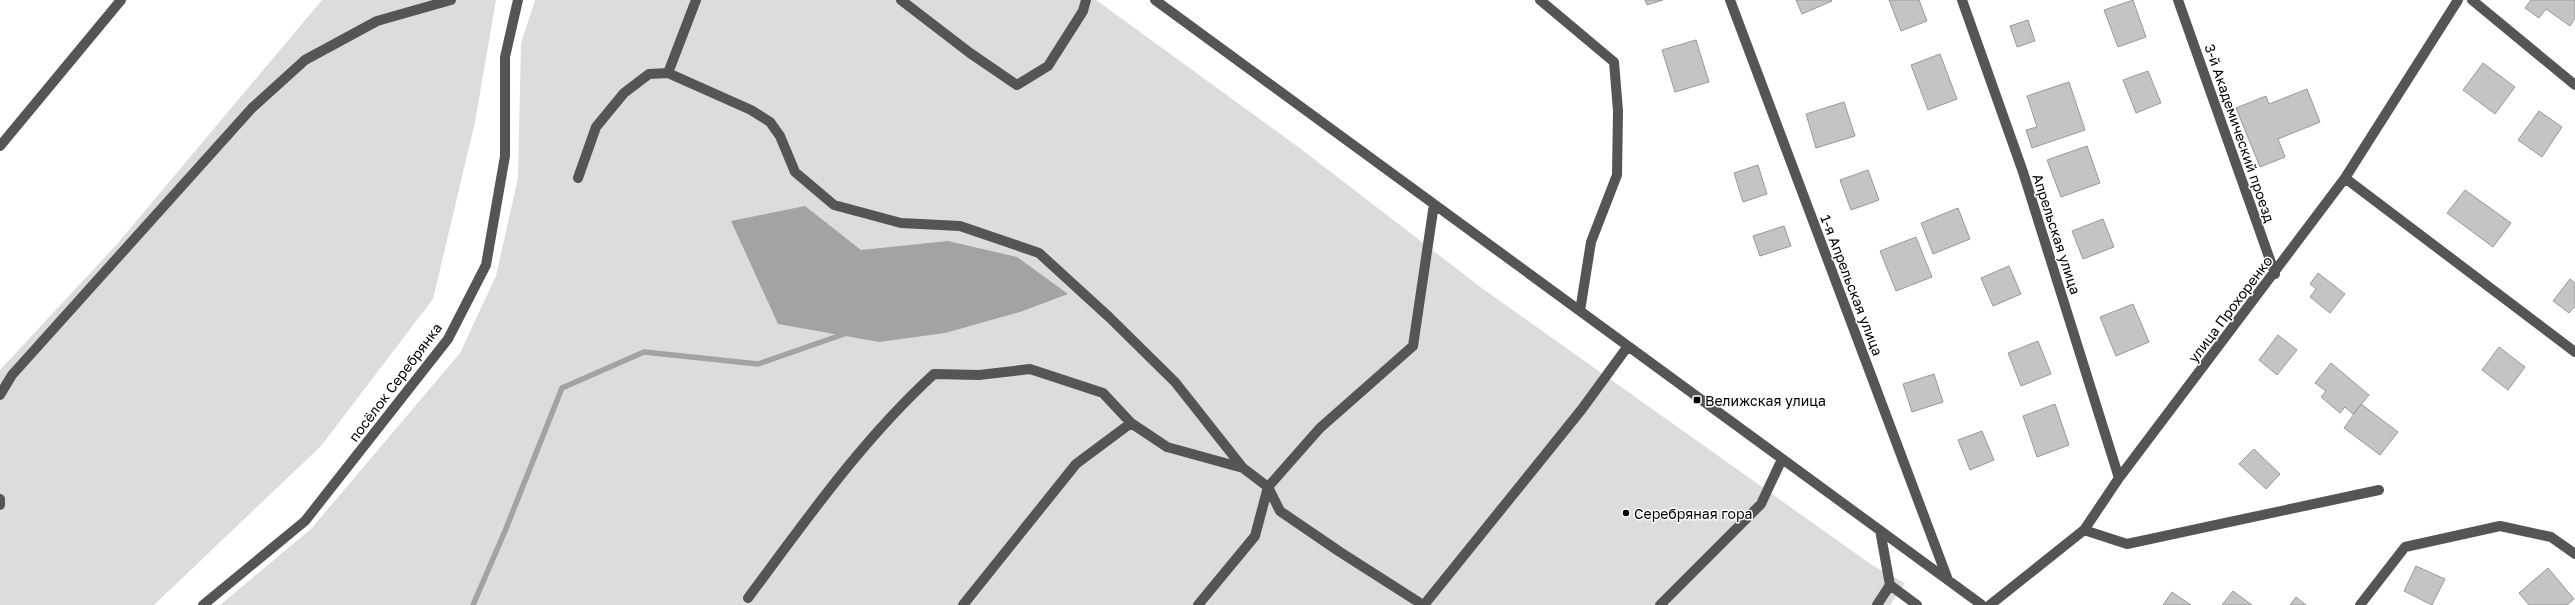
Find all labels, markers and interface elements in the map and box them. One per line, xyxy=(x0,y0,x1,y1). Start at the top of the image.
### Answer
street label: 3-й Академический проезд xyxy=(2201,42,2279,225)
street label: Апрельская улица xyxy=(2029,171,2085,297)
street label: 1-я Апрельская улица xyxy=(1817,212,1887,358)
street label: улица Прохоренко xyxy=(2184,252,2276,366)
street label: посёлок Серебрянка xyxy=(345,319,445,445)
place label: Велижская улица xyxy=(1705,392,1826,409)
marker: Велижская улица xyxy=(1692,395,1702,405)
place label: Серебряная гора xyxy=(1634,505,1752,522)
marker: Серебряная гора xyxy=(1621,508,1631,518)

